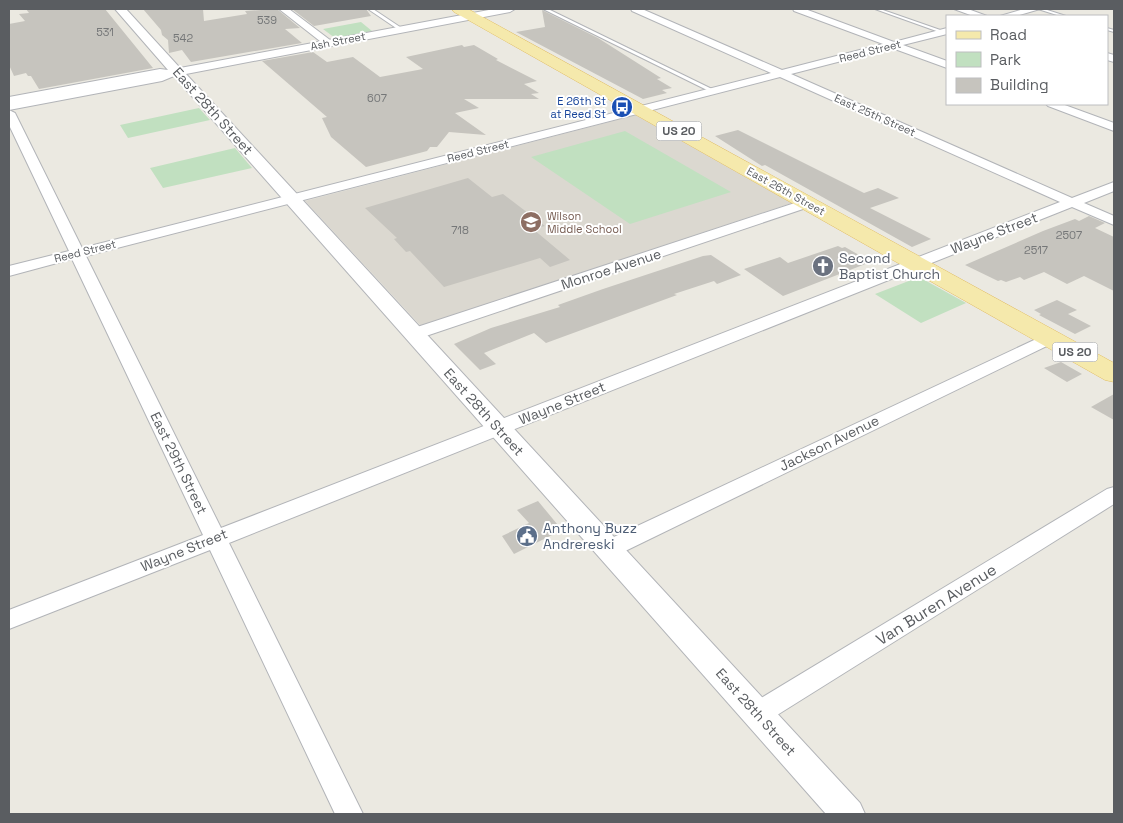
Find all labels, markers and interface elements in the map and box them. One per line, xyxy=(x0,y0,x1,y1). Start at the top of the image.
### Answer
house number: 539 xyxy=(257,13,277,27)
legend xyxy=(946,15,1108,105)
house number: 531 xyxy=(96,25,114,39)
text: Road xyxy=(990,25,1027,44)
street label: Ash Street xyxy=(309,29,367,53)
house number: 542 xyxy=(173,31,193,45)
street label: Reed Street xyxy=(837,37,903,65)
text: Park xyxy=(990,50,1021,69)
street label: East 28th Street xyxy=(169,63,257,159)
text: Building xyxy=(990,75,1049,94)
house number: 607 xyxy=(367,91,387,105)
street label: East 25th Street xyxy=(832,91,918,139)
place label: E 26th St at Reed St xyxy=(550,94,606,121)
bus stop icon: E 26th St at Reed St xyxy=(610,95,634,119)
road number: US 20 xyxy=(656,122,702,140)
street label: Reed Street xyxy=(445,137,511,165)
street label: East 26th Street xyxy=(744,164,828,218)
street label: Wayne Street xyxy=(948,208,1040,258)
place label: Wilson Middle School xyxy=(547,209,622,236)
school or university icon: Wilson Middle School xyxy=(519,210,543,234)
house number: 718 xyxy=(451,223,469,237)
house number: 2507 xyxy=(1056,228,1082,242)
street label: Reed Street xyxy=(52,237,118,265)
house number: 2517 xyxy=(1024,243,1048,257)
street label: Monroe Avenue xyxy=(559,244,663,294)
place label: Second Baptist Church xyxy=(839,249,940,283)
church icon: Second Baptist Church xyxy=(811,254,835,278)
road number: US 20 xyxy=(1052,342,1098,362)
street label: East 28th Street xyxy=(440,364,528,460)
street label: Wayne Street xyxy=(516,377,608,429)
street label: East 29th Street xyxy=(146,409,212,517)
street label: Jackson Avenue xyxy=(776,411,882,475)
place label: Anthony Buzz Andrereski xyxy=(543,519,637,553)
street label: Wayne Street xyxy=(138,524,230,576)
public building icon: Anthony Buzz Andrereski xyxy=(515,524,539,548)
street label: Van Buren Avenue xyxy=(872,559,1000,650)
street label: East 28th Street xyxy=(712,664,800,760)

